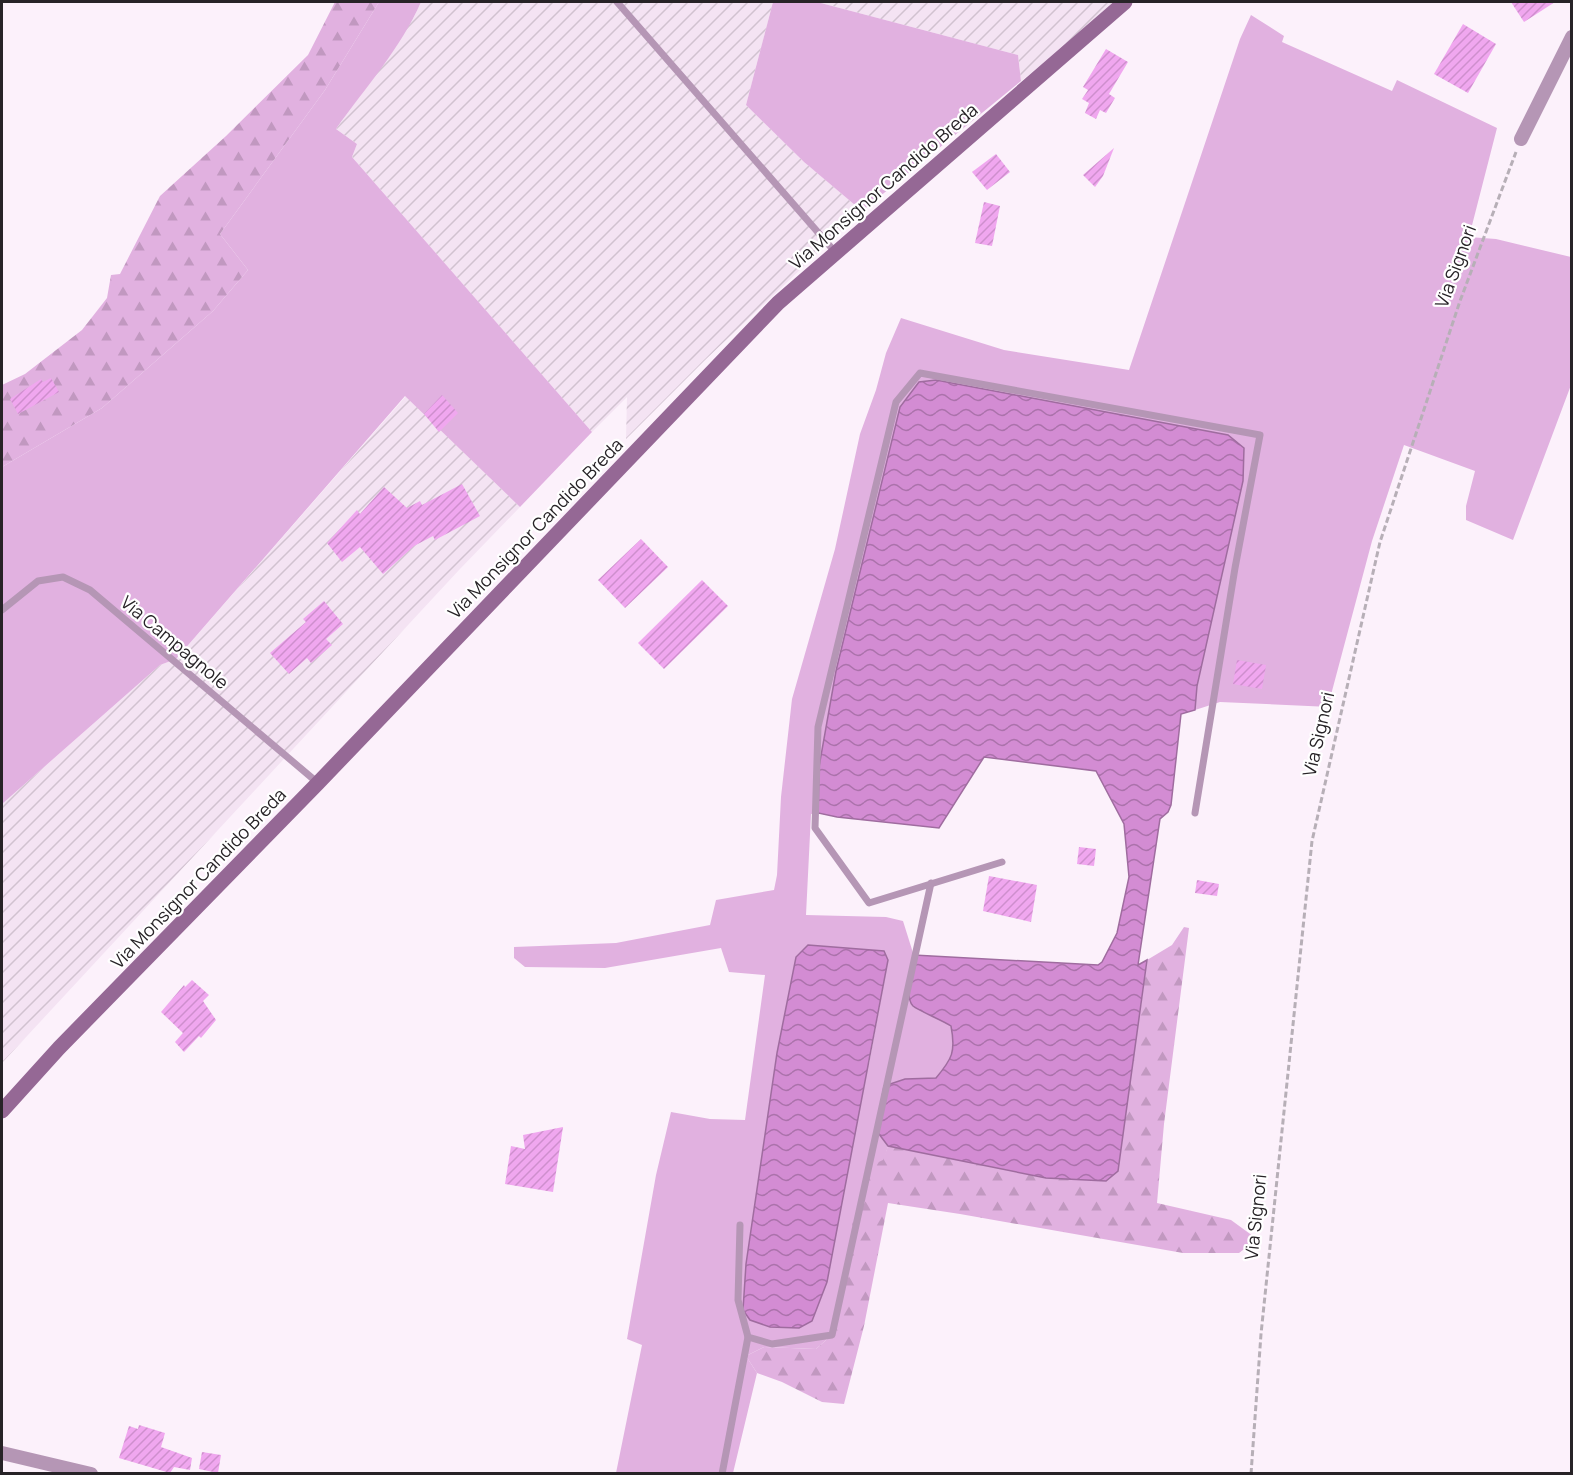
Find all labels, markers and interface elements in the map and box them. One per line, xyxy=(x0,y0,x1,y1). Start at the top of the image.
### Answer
street label: Via Monsignor Candido Breda xyxy=(784,97,982,275)
street label: Via Signori xyxy=(1429,221,1481,311)
street label: Via Monsignor Candido Breda xyxy=(442,433,628,623)
street label: Via Campagnole xyxy=(116,590,234,694)
street label: Via Signori xyxy=(1297,689,1339,779)
street label: Via Monsignor Candido Breda xyxy=(105,783,291,973)
street label: Via Signori xyxy=(1239,1173,1271,1261)

